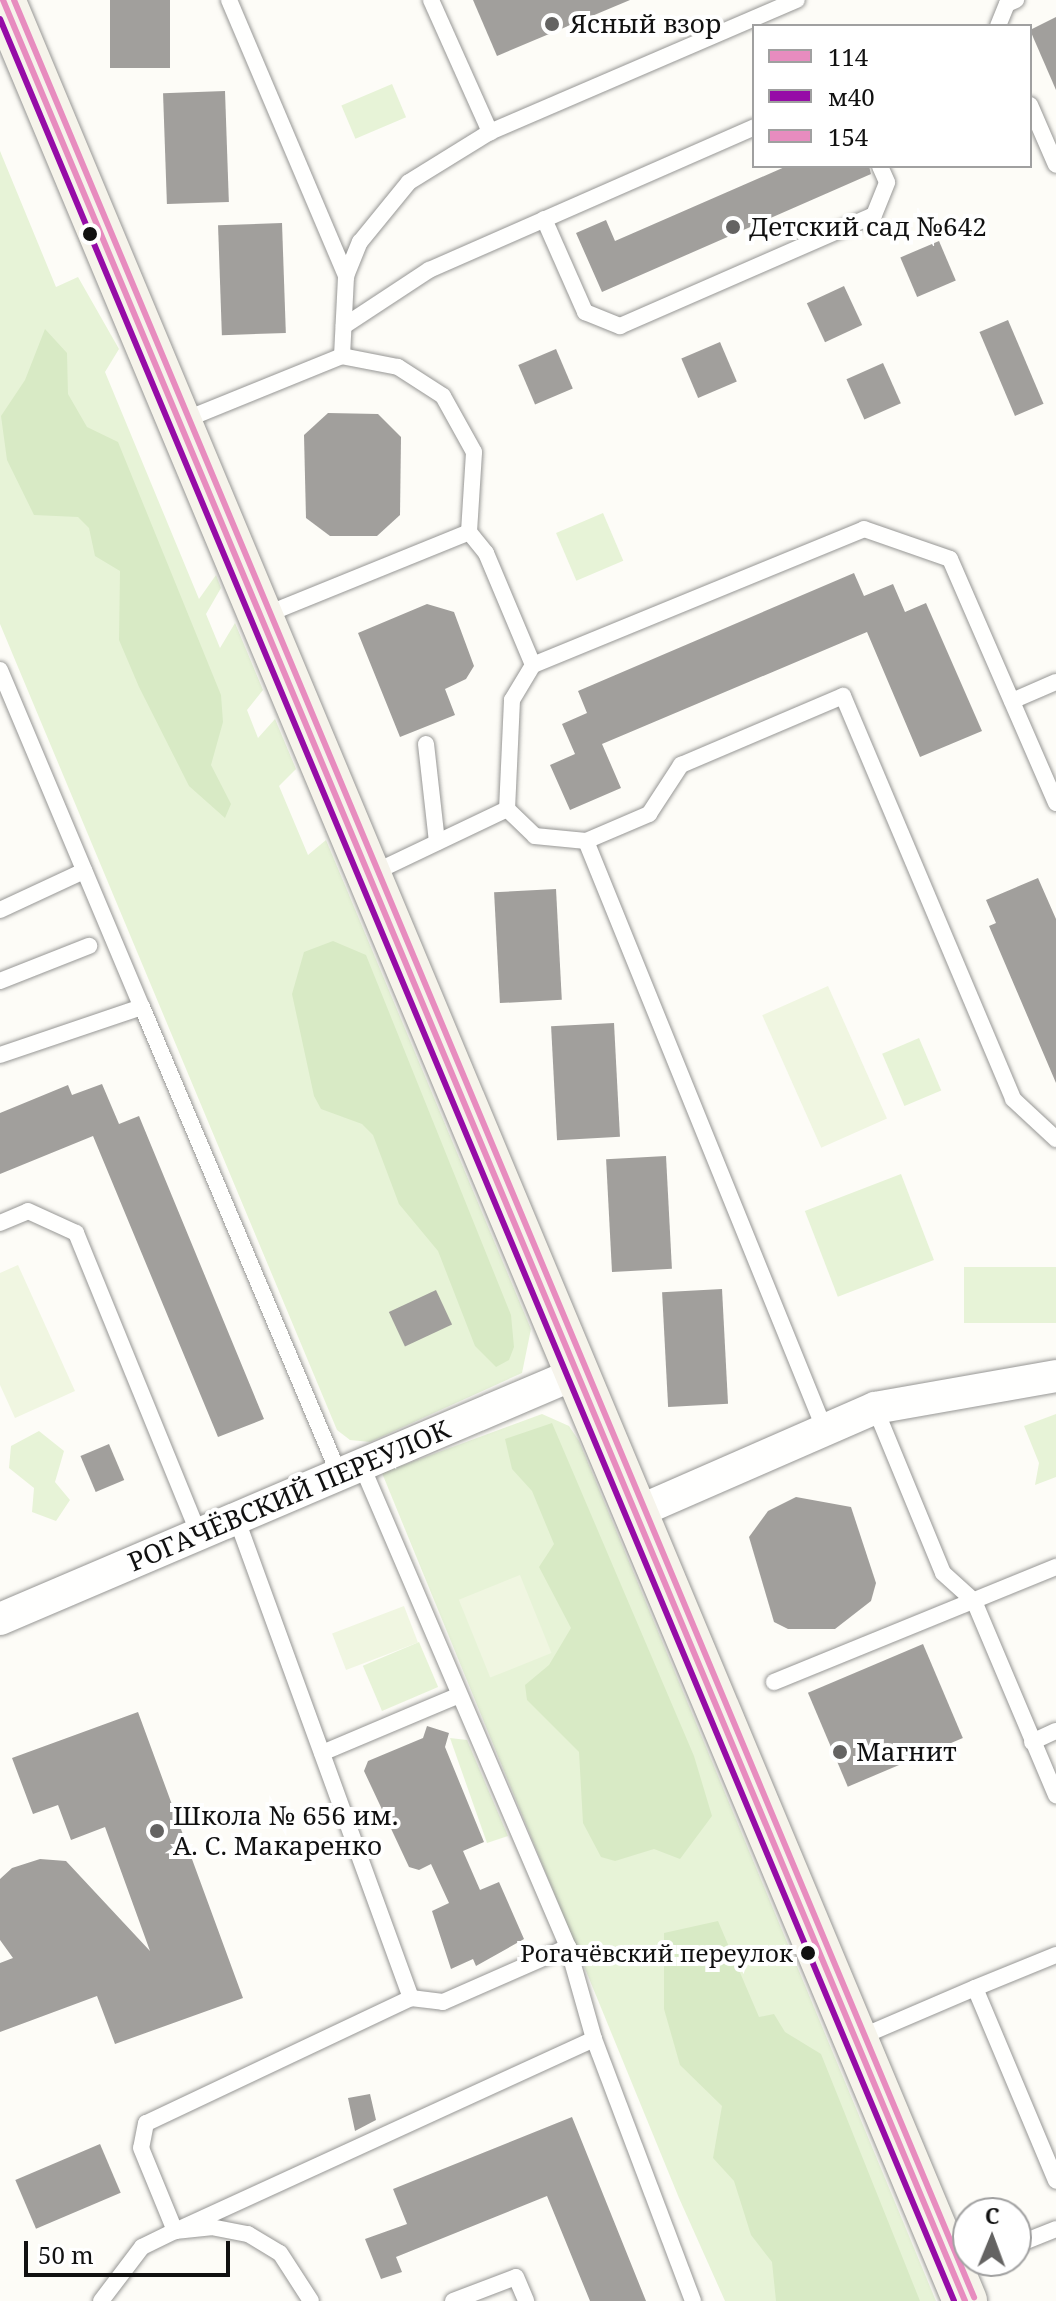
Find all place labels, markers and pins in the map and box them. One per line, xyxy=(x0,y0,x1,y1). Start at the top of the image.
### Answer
place label: Ясный взор xyxy=(570,8,721,40)
marker: Ясный взор xyxy=(541,13,563,35)
place label: Детский сад №642 xyxy=(749,211,987,243)
marker: Детский сад №642 xyxy=(724,218,742,236)
unlabelled marker xyxy=(82,226,98,242)
place label: Магнит xyxy=(856,1736,957,1768)
marker: Магнит xyxy=(831,1743,849,1761)
place label: Школа № 656 им. А. С. Макаренко xyxy=(173,1800,398,1862)
marker: Школа № 656 им. А. С. Макаренко xyxy=(148,1822,166,1840)
place label: Рогачёвский переулок xyxy=(520,1939,793,1967)
marker: Рогачёвский переулок xyxy=(800,1945,816,1961)

